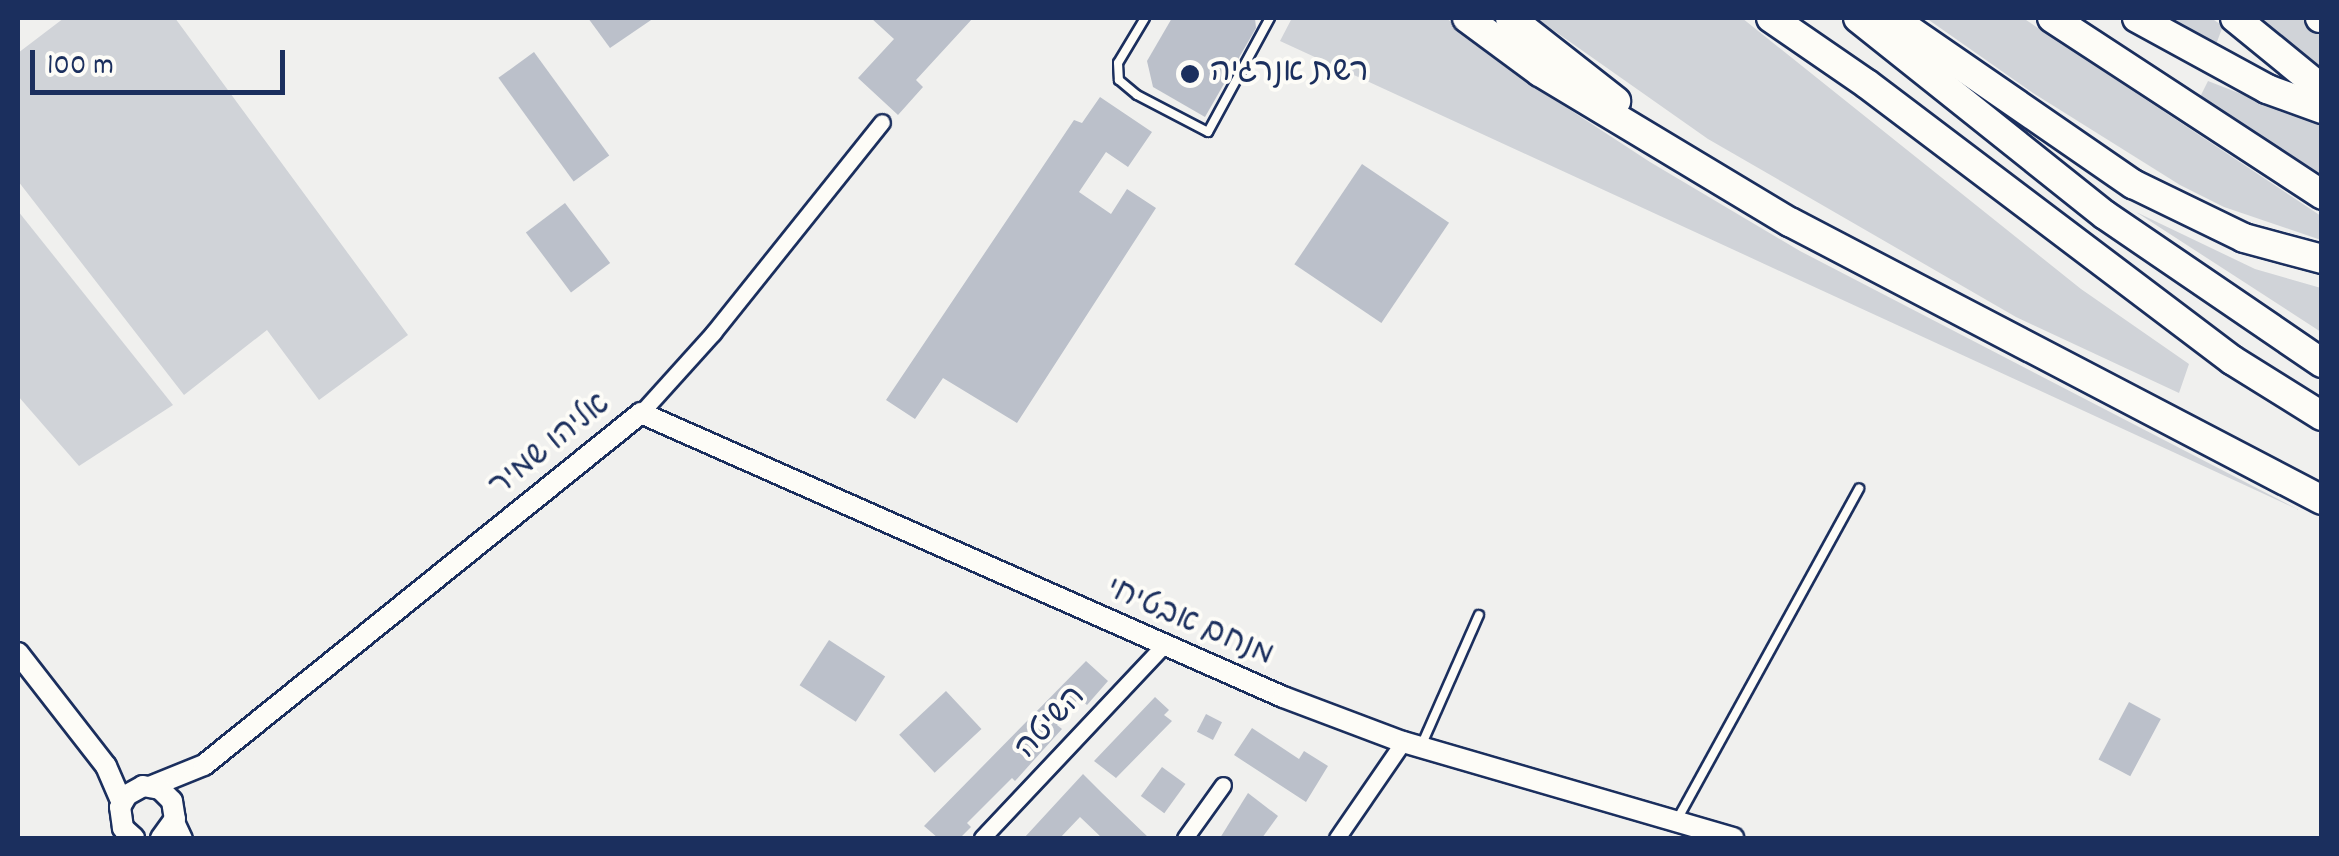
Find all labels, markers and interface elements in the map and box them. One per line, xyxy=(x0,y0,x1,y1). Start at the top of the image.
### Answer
scale bar xyxy=(35,30,290,92)
text: 100 m xyxy=(47,46,114,89)
place label: רשת אנרגיה xyxy=(1210,55,1369,93)
marker: רשת אנרגיה xyxy=(1179,63,1201,85)
street label: אליהו שמיר xyxy=(483,387,619,507)
street label: מנחם אבטיחי xyxy=(1100,572,1278,676)
street label: השיטה xyxy=(1009,679,1095,769)

